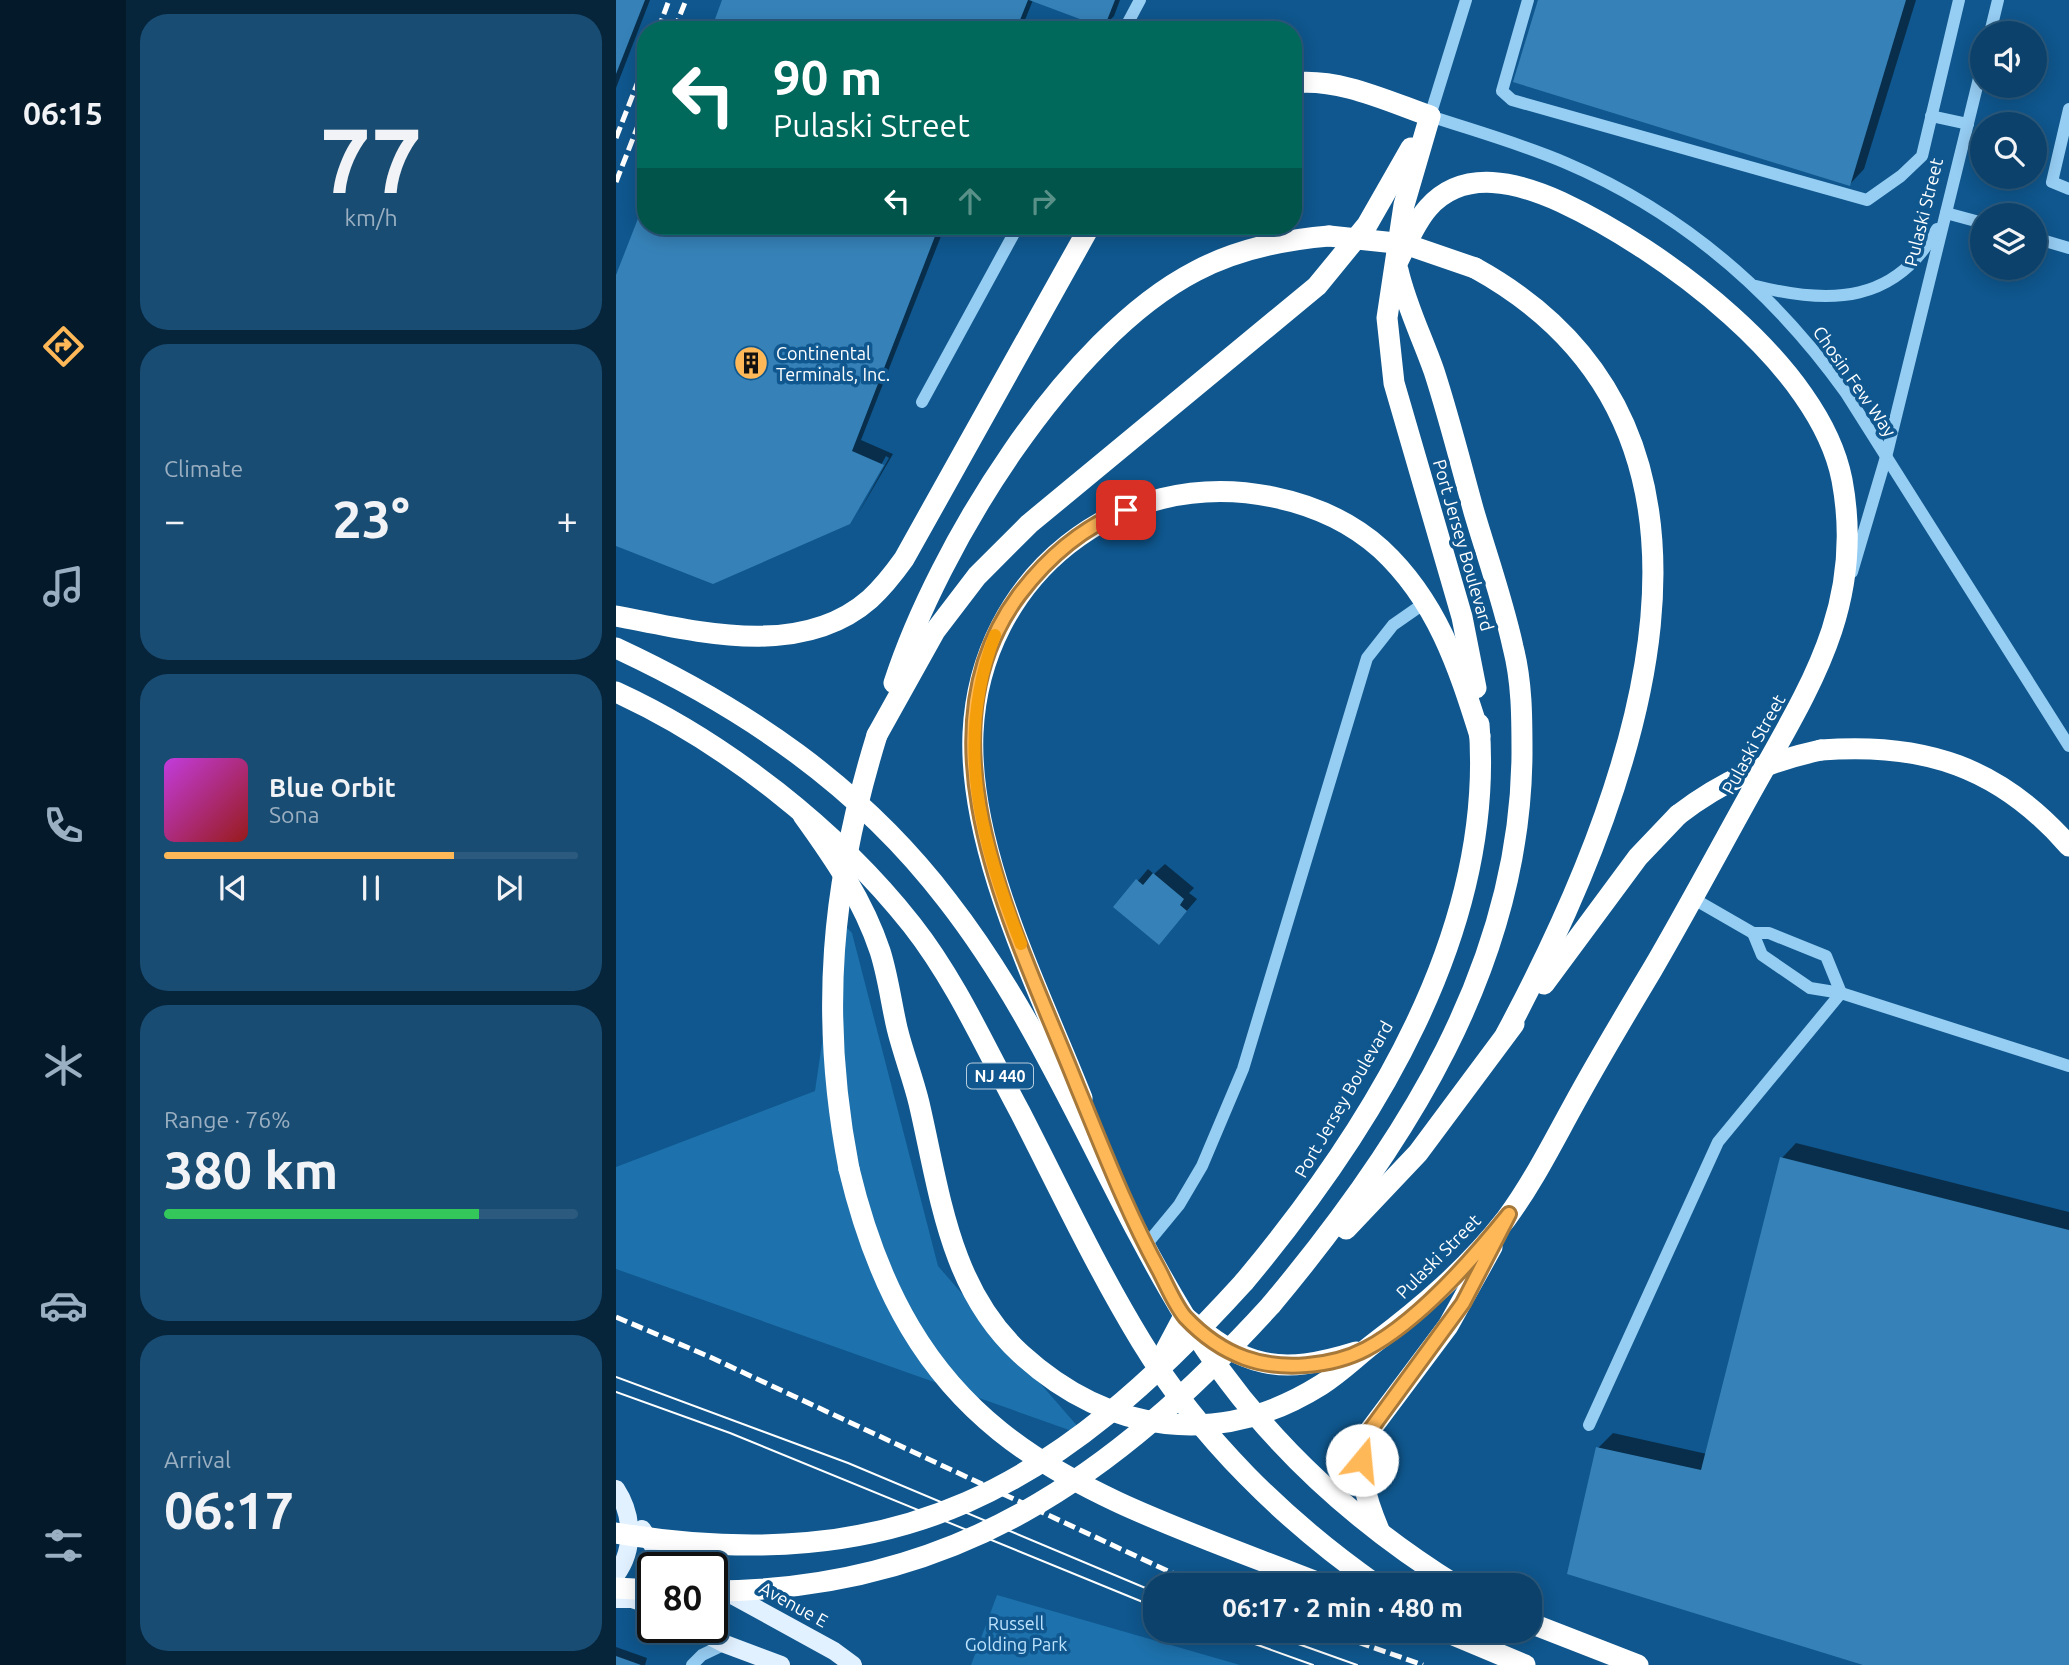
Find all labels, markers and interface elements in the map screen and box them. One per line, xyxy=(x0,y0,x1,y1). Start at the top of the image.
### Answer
map controls xyxy=(1970,21,2047,280)
button: sound xyxy=(1970,21,2047,98)
icon: left xyxy=(658,49,749,140)
text: 90 m xyxy=(773,49,882,104)
text: 06:15 xyxy=(23,95,103,131)
text: Pulaski Street xyxy=(773,107,970,143)
text: 77 xyxy=(320,108,422,210)
button: search xyxy=(1970,112,2047,189)
street label: Pulaski Street xyxy=(1900,156,1946,268)
icon: left xyxy=(878,182,916,220)
icon: ahead xyxy=(951,182,989,220)
icon: right xyxy=(1024,182,1062,220)
button: layers xyxy=(1970,203,2047,280)
text: km/h xyxy=(344,205,398,230)
icon: directions xyxy=(39,322,88,371)
street label: Chosin Few Way xyxy=(1809,322,1901,440)
place label: Continental Terminals, Inc. xyxy=(776,343,890,384)
building icon: Continental Terminals, Inc. xyxy=(732,344,770,382)
text: Climate xyxy=(164,456,243,481)
street label: Port Jersey Boulevard xyxy=(1430,457,1498,633)
pin xyxy=(1096,480,1156,540)
text: 23° xyxy=(332,490,410,548)
icon: arrive xyxy=(1107,491,1145,529)
text: − xyxy=(164,499,185,541)
text: + xyxy=(557,499,578,541)
icon: music xyxy=(39,562,88,611)
street label: Pulaski Street xyxy=(1717,691,1789,797)
text: Blue Orbit xyxy=(269,773,396,802)
icon: phone xyxy=(39,801,88,850)
text: Sona xyxy=(269,802,319,827)
icon: previous xyxy=(214,869,252,907)
icon: pause xyxy=(352,869,390,907)
icon: next xyxy=(490,869,528,907)
street label: Port Jersey Boulevard xyxy=(1290,1017,1396,1181)
icon: climate xyxy=(39,1041,88,1090)
road number: NJ 440 xyxy=(967,1064,1033,1088)
text: Range · 76% xyxy=(164,1107,291,1132)
text: 380 km xyxy=(164,1141,338,1199)
street label: Pulaski Street xyxy=(1392,1210,1484,1302)
icon: car xyxy=(39,1281,88,1330)
position arrow xyxy=(1325,1423,1399,1497)
text: Arrival xyxy=(164,1447,231,1472)
text: 06:17 xyxy=(164,1481,294,1539)
icon: filters xyxy=(39,1521,88,1570)
speed limit sign: 80 xyxy=(637,1552,728,1643)
street label: Avenue E xyxy=(756,1577,832,1631)
text: 06:17 · 2 min · 480 m xyxy=(1222,1593,1463,1622)
park label: Russell Golding Park xyxy=(965,1613,1067,1654)

